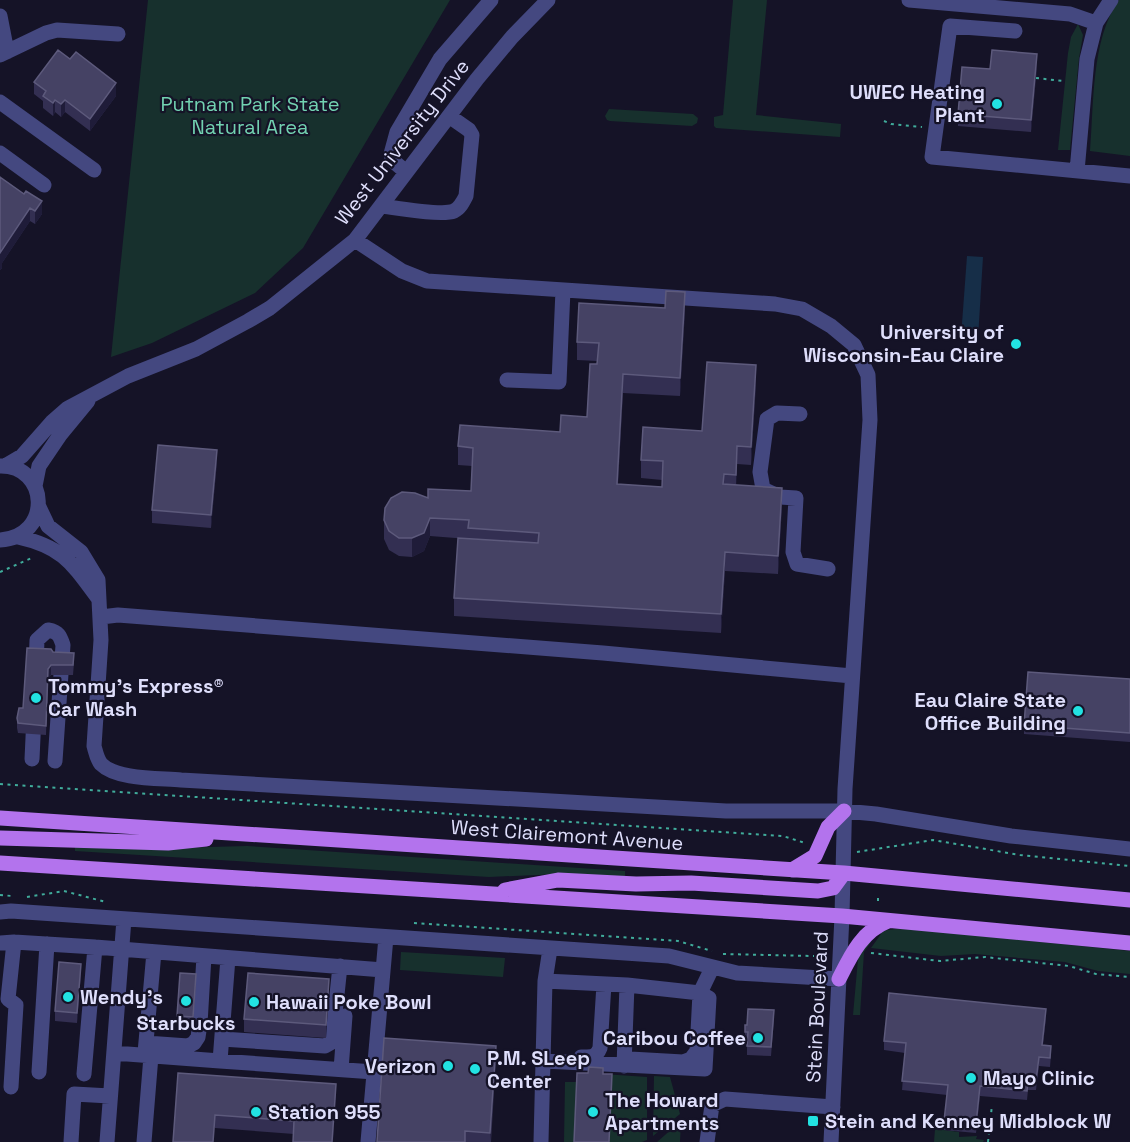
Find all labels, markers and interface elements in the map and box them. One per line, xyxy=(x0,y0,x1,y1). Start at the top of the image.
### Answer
street label: West University Drive xyxy=(329,54,475,230)
place label: UWEC Heating Plant xyxy=(850,79,985,128)
park label: Putnam Park State Natural Area xyxy=(160,91,340,140)
marker: UWEC Heating Plant xyxy=(990,97,1004,111)
place label: University of Wisconsin-Eau Claire xyxy=(803,319,1004,368)
marker: University of Wisconsin-Eau Claire xyxy=(1009,337,1023,351)
place label: Tommy's Express® Car Wash xyxy=(48,673,224,722)
place label: Eau Claire State Office Building xyxy=(915,687,1066,736)
marker: Tommy's Express® Car Wash xyxy=(29,691,43,705)
marker: Eau Claire State Office Building xyxy=(1071,704,1085,718)
street label: West Clairemont Avenue xyxy=(450,814,684,856)
street label: Stein Boulevard xyxy=(800,931,834,1083)
place label: Wendy's xyxy=(80,984,163,1010)
place label: Hawaii Poke Bowl xyxy=(266,989,431,1015)
marker: Wendy's xyxy=(61,990,75,1004)
marker: Starbucks xyxy=(179,994,193,1008)
marker: Hawaii Poke Bowl xyxy=(247,995,261,1009)
place label: Starbucks xyxy=(137,1010,236,1036)
place label: Caribou Coffee xyxy=(603,1025,746,1051)
marker: Caribou Coffee xyxy=(751,1031,765,1045)
place label: P.M. SLeep Center xyxy=(487,1045,590,1094)
place label: Verizon xyxy=(365,1053,436,1079)
marker: Verizon xyxy=(441,1059,455,1073)
marker: P.M. SLeep Center xyxy=(468,1062,482,1076)
place label: Mayo Clinic xyxy=(983,1065,1095,1091)
marker: Mayo Clinic xyxy=(964,1071,978,1085)
place label: The Howard Apartments xyxy=(605,1087,719,1136)
place label: Station 955 xyxy=(268,1099,381,1125)
marker: Station 955 xyxy=(249,1105,263,1119)
marker: The Howard Apartments xyxy=(586,1105,600,1119)
place label: Stein and Kenney Midblock W xyxy=(825,1108,1111,1134)
marker: Stein and Kenney Midblock W xyxy=(806,1114,820,1128)

